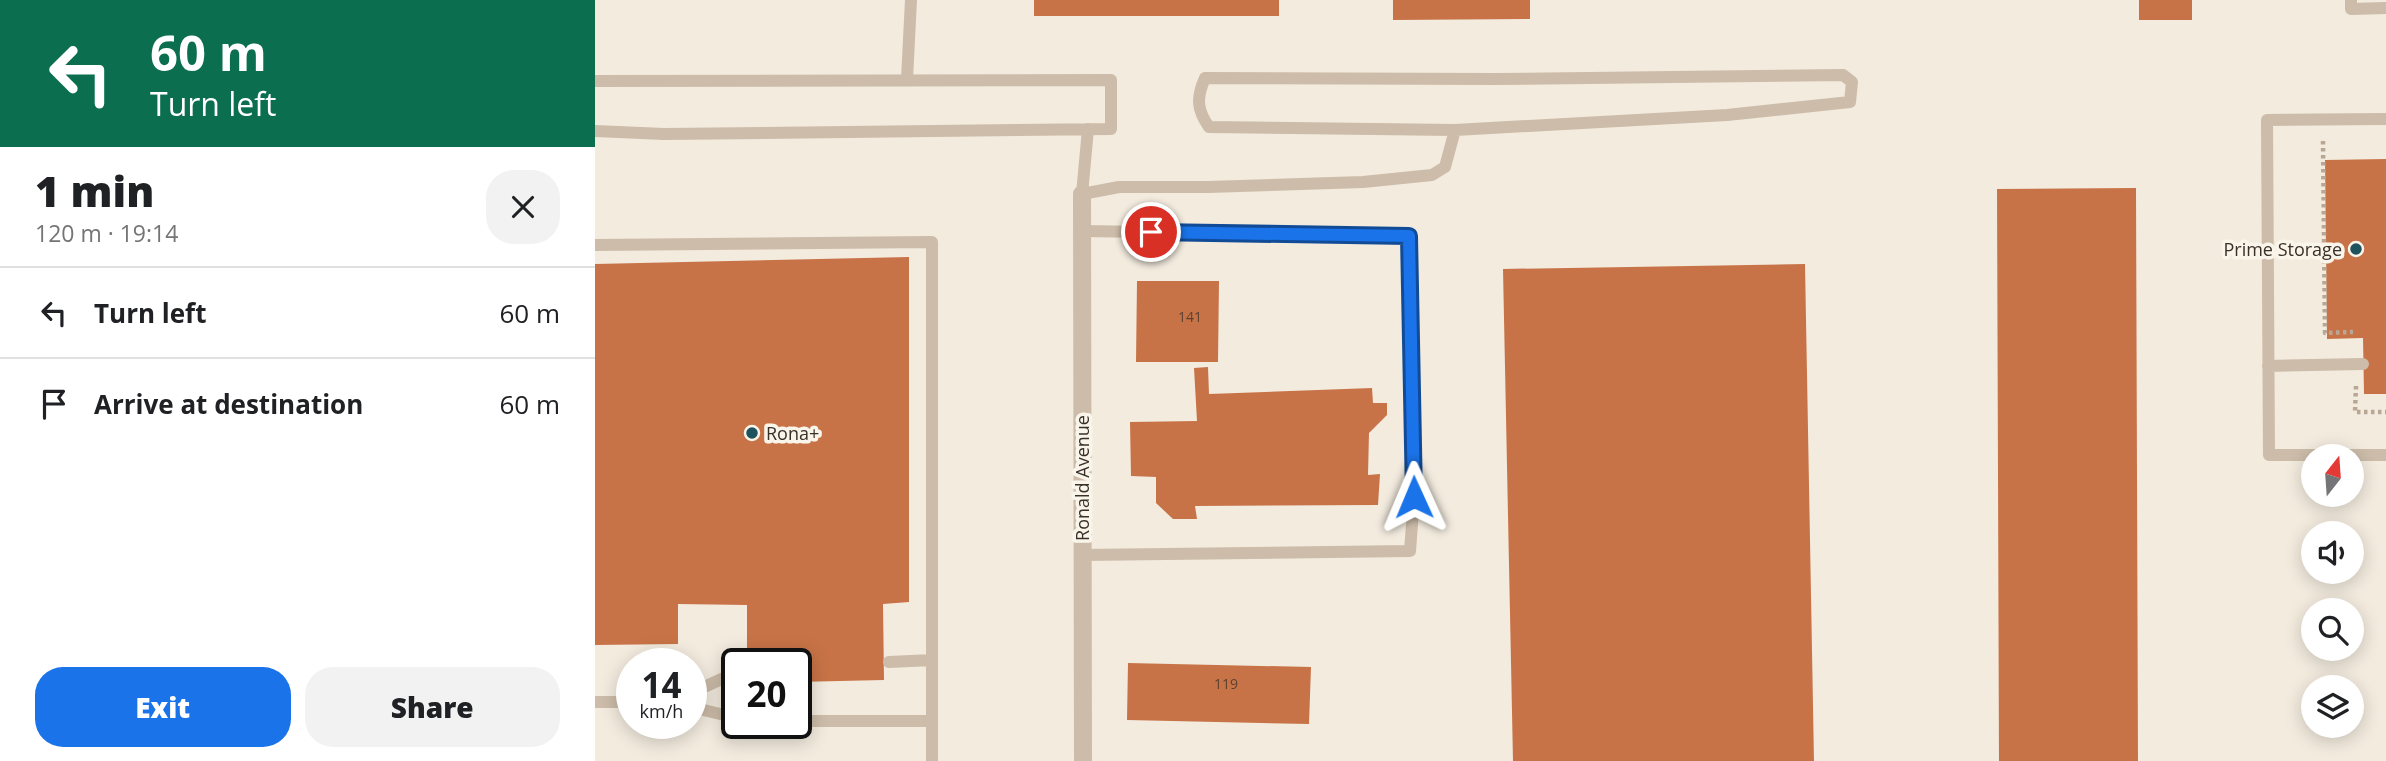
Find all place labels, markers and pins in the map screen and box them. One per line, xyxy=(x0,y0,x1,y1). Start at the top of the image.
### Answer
pin xyxy=(1121,202,1181,262)
place label: Prime Storage xyxy=(2223,237,2342,261)
marker: Prime Storage xyxy=(2348,241,2364,257)
place label: Rona+ xyxy=(766,421,819,445)
marker: Rona+ xyxy=(744,425,760,441)

